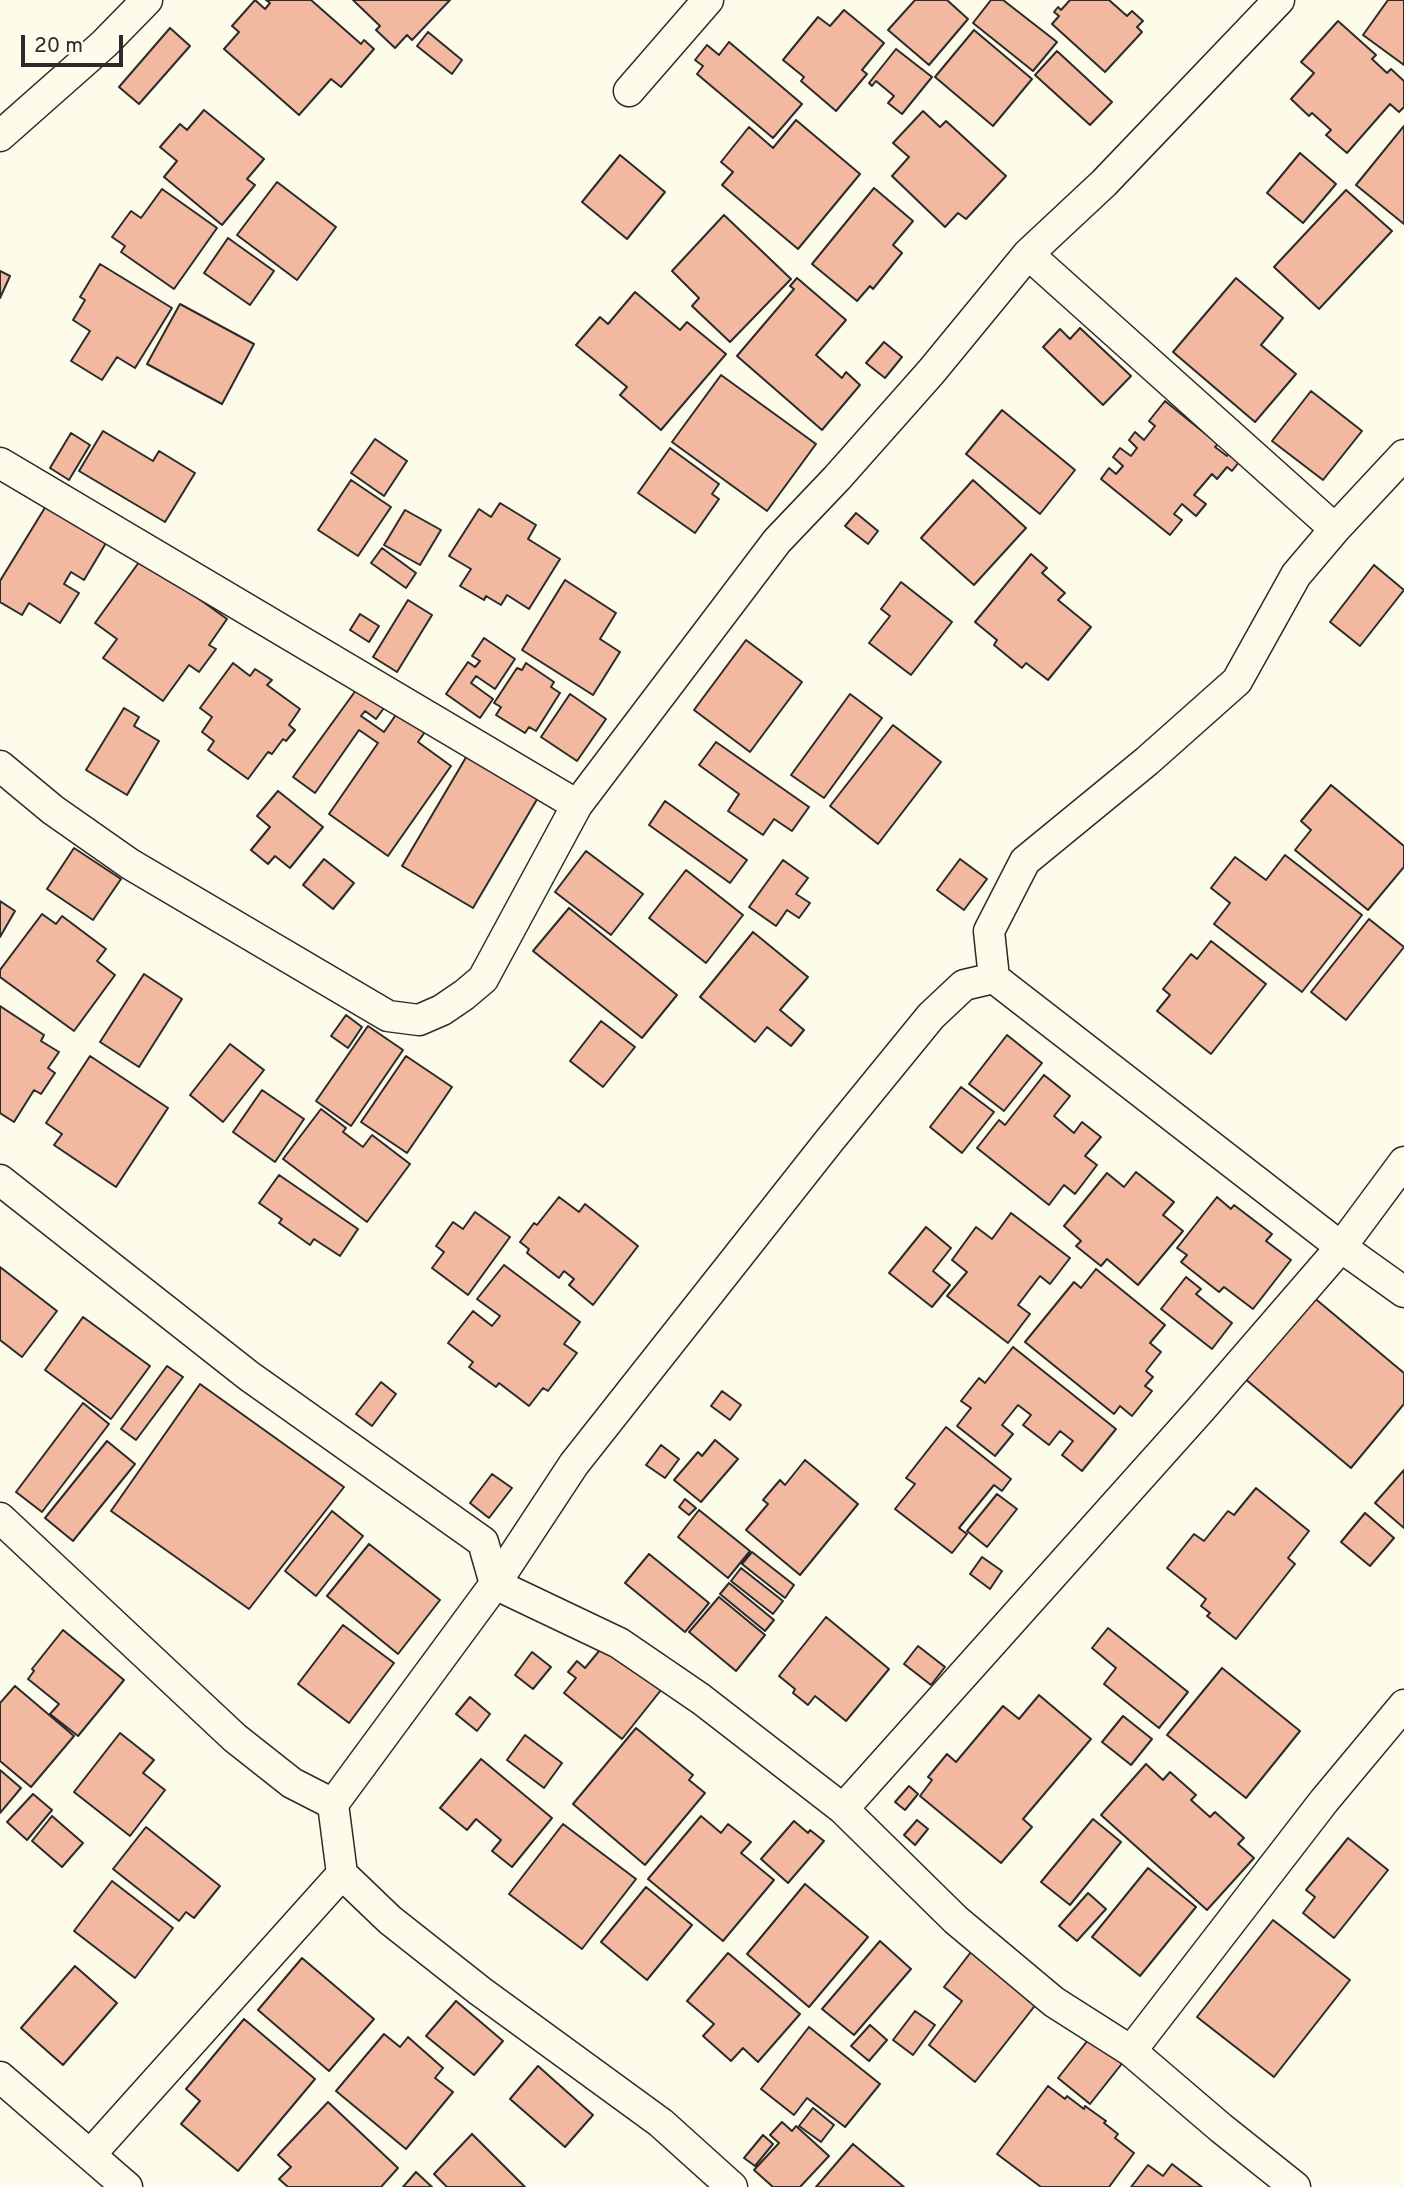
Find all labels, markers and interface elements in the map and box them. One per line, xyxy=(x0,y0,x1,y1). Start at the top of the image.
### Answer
scale bar xyxy=(24,21,126,65)
text: 20 m xyxy=(34,33,83,60)

